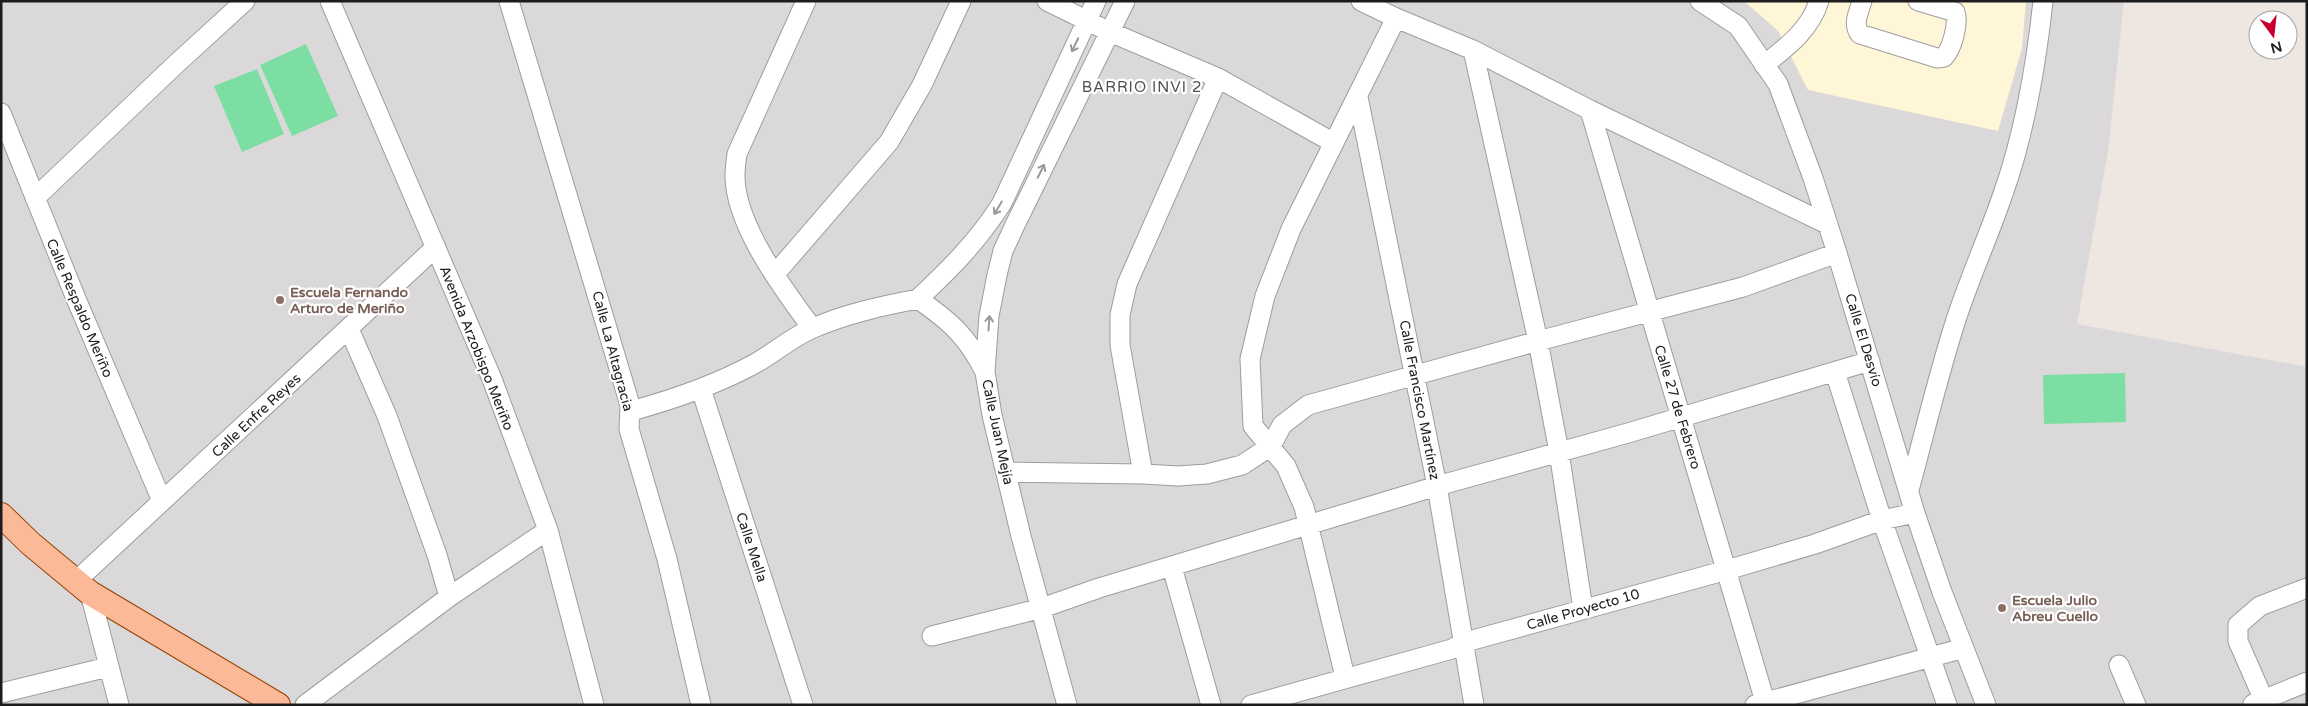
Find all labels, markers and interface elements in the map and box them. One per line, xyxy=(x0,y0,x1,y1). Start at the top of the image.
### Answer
north arrow xyxy=(2248,10,2298,60)
one-way arrow xyxy=(1069,37,1079,52)
text: N xyxy=(2269,37,2284,57)
district label: BARRIO INVI 2 xyxy=(1082,78,1202,96)
one-way arrow xyxy=(1037,164,1046,179)
one-way arrow xyxy=(993,201,1003,215)
street label: Calle Respaldo Meriño xyxy=(43,236,116,380)
street label: Avenida Arzobispo Meriño xyxy=(436,263,517,433)
place label: Escuela Fernando Arturo de Meriño xyxy=(290,284,408,317)
street label: Calle La Altagracia xyxy=(588,289,637,413)
street label: Calle El Desvío xyxy=(1841,292,1886,389)
marker: Escuela Fernando Arturo de Meriño xyxy=(274,294,286,306)
one-way arrow xyxy=(984,316,993,332)
street label: Calle Francisco Martínez xyxy=(1396,319,1443,481)
street label: Calle 27 de Febrero xyxy=(1651,343,1705,471)
street label: Calle Enfre Reyes xyxy=(208,370,304,461)
street label: Calle Juan Mejía xyxy=(978,378,1017,486)
street label: Calle Mella xyxy=(732,510,771,584)
street label: Calle Proyecto 10 xyxy=(1525,585,1642,634)
place label: Escuela Julio Abreu Cuello xyxy=(2012,592,2098,625)
marker: Escuela Julio Abreu Cuello xyxy=(1996,602,2008,614)

